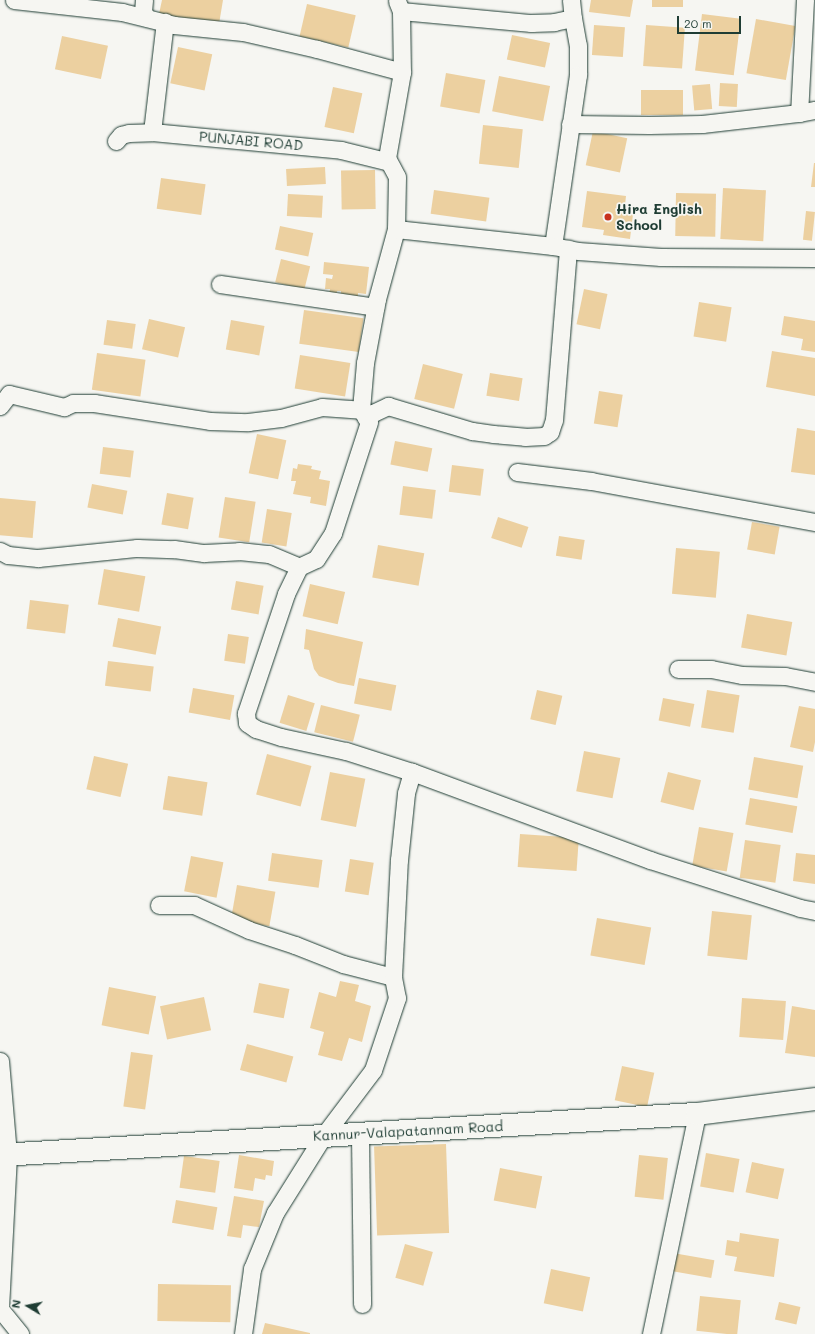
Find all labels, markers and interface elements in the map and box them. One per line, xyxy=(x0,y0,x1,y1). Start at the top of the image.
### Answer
scale bar xyxy=(679,8,743,34)
text: 20 m xyxy=(684,15,712,31)
street label: PUNJABI ROAD xyxy=(198,128,304,154)
place label: Hira English School xyxy=(616,201,702,234)
marker: Hira English School xyxy=(603,212,613,222)
street label: Kannur-Valapatannam Road xyxy=(313,1118,503,1144)
north arrow xyxy=(8,1286,48,1326)
text: N xyxy=(8,1298,24,1309)

